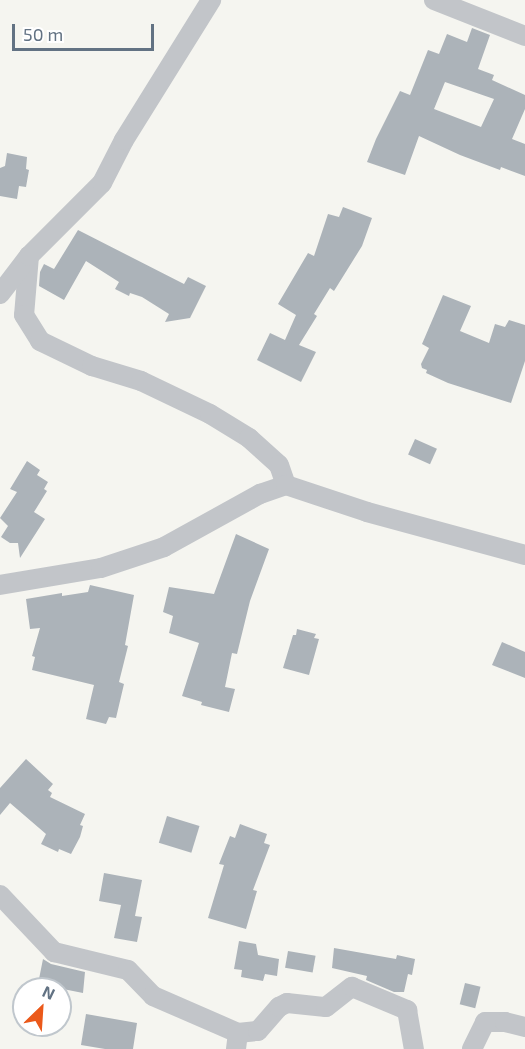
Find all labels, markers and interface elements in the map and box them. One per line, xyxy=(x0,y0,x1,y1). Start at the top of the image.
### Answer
scale bar xyxy=(15,12,158,50)
text: 50 m xyxy=(23,23,63,45)
north arrow xyxy=(12,977,72,1037)
text: N xyxy=(40,981,58,1003)

